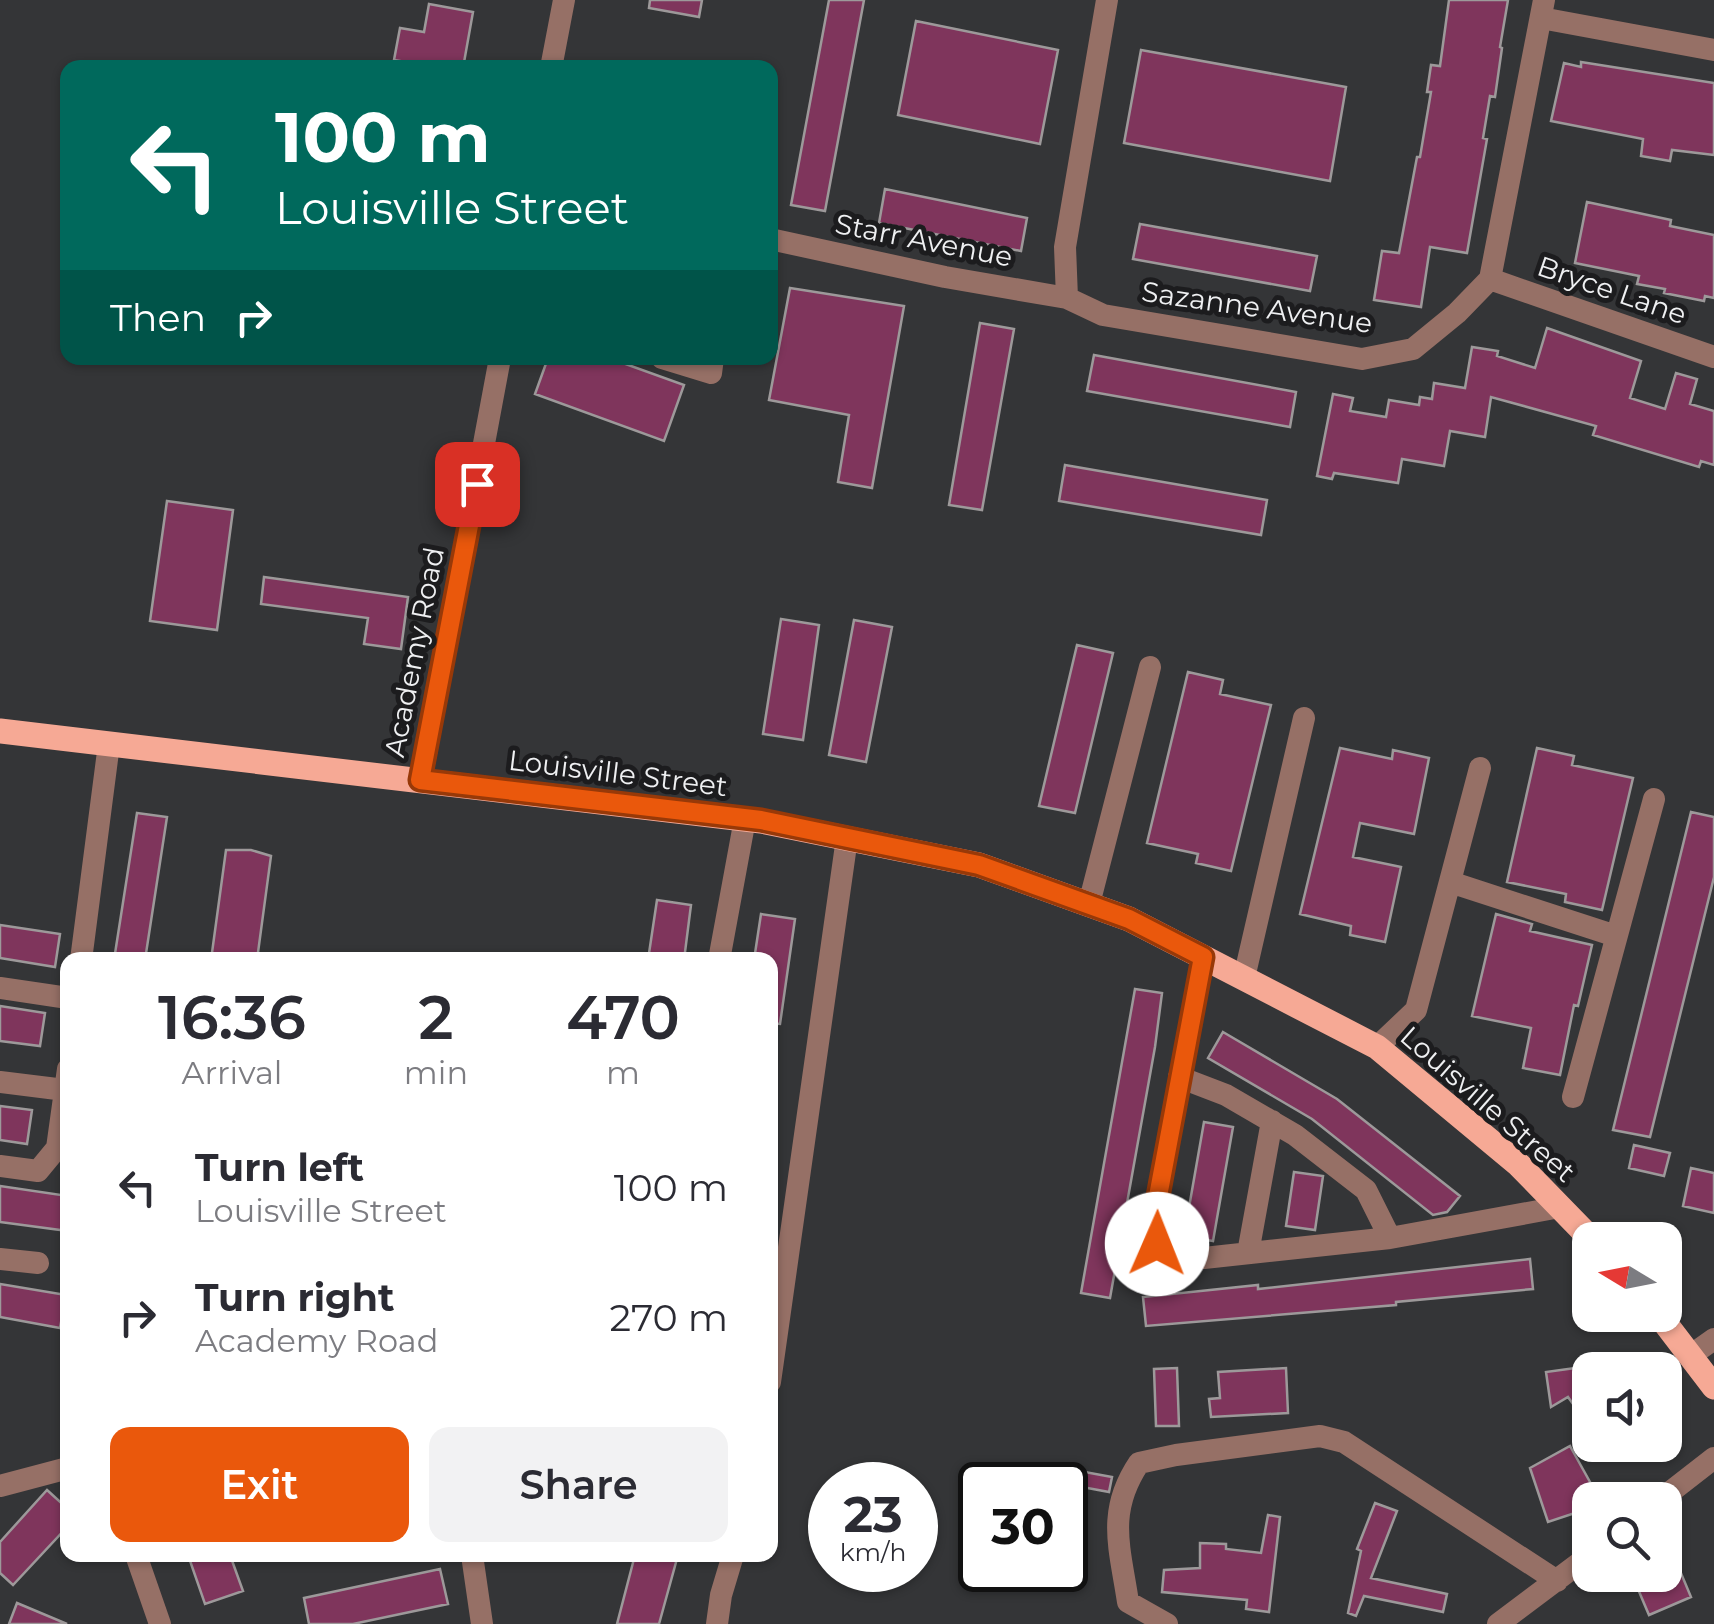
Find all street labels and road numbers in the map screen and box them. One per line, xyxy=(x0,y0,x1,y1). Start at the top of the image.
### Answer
street label: Starr Avenue xyxy=(833,206,1015,274)
street label: Bryce Lane xyxy=(1533,249,1691,331)
street label: Sazanne Avenue xyxy=(1140,274,1374,340)
street label: Academy Road xyxy=(377,544,451,760)
street label: Louisville Street xyxy=(507,743,729,803)
street label: Louisville Street xyxy=(1394,1019,1582,1189)

